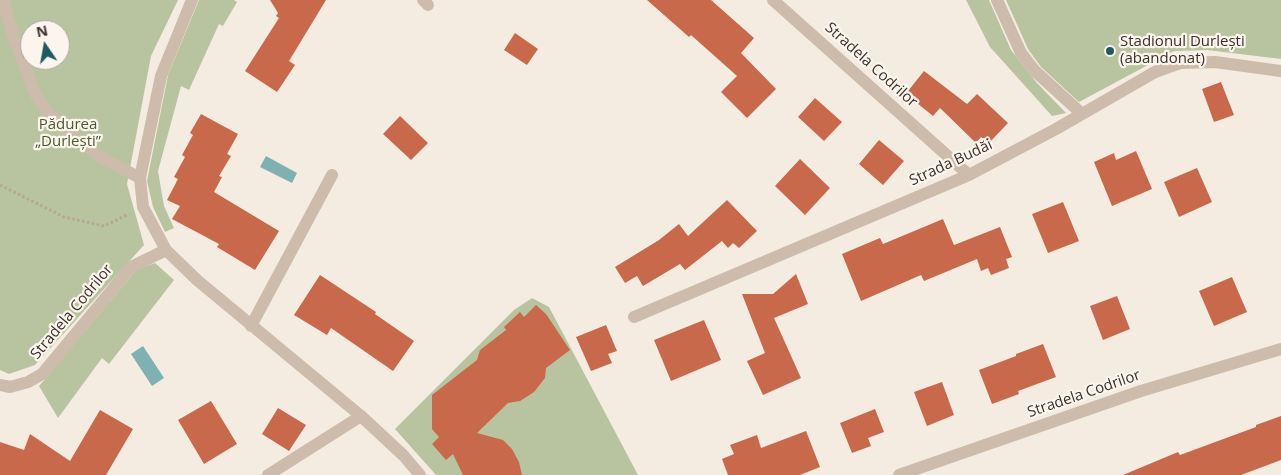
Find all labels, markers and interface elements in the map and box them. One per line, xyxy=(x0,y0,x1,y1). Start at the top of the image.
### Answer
street label: Stradela Codrilor xyxy=(821,19,921,111)
north arrow xyxy=(20,20,70,70)
text: N xyxy=(34,20,50,41)
place label: Stadionul Durlești (abandonat) xyxy=(1120,33,1245,68)
marker: Stadionul Durlești (abandonat) xyxy=(1104,45,1116,57)
park label: Pădurea „Durlești” xyxy=(35,116,101,151)
street label: Strada Budăi xyxy=(907,136,995,190)
street label: Stradela Codrilor xyxy=(27,261,117,363)
street label: Stradela Codrilor xyxy=(1025,366,1143,422)

